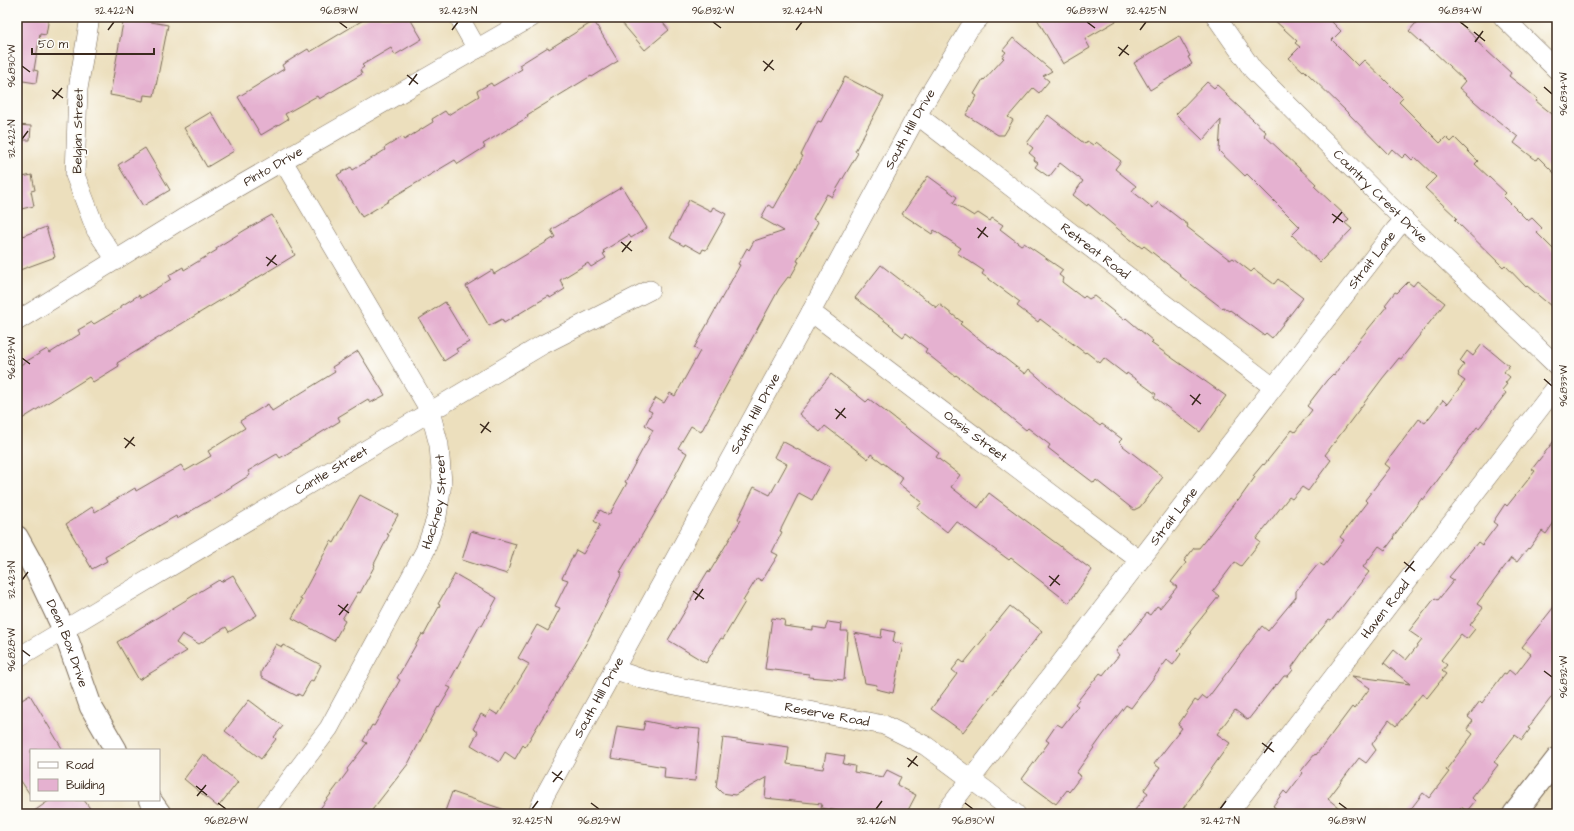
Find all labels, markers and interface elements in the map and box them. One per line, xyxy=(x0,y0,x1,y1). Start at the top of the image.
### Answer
text: 32.422°N xyxy=(95,4,133,18)
text: 96.831°W xyxy=(320,4,359,18)
text: 32.423°N xyxy=(439,4,477,18)
text: 96.832°W xyxy=(692,4,735,18)
text: 32.424°N xyxy=(782,4,822,18)
text: 96.833°W xyxy=(1066,4,1108,18)
text: 32.425°N xyxy=(1126,4,1166,18)
text: 96.834°W xyxy=(1438,4,1482,18)
scale bar xyxy=(32,30,154,56)
text: 50 m xyxy=(38,36,69,53)
text: 96.830°W xyxy=(5,44,19,87)
text: 96.834°W xyxy=(1557,72,1571,116)
street label: South Hill Drive xyxy=(880,85,940,173)
street label: Belgian Street xyxy=(68,87,89,174)
text: 32.422°N xyxy=(5,120,19,158)
street label: Pinto Drive xyxy=(240,142,306,191)
street label: Country Crest Drive xyxy=(1329,146,1432,247)
street label: Retreat Road xyxy=(1057,219,1134,283)
street label: Strait Lane xyxy=(1344,227,1400,293)
text: 96.829°W xyxy=(5,336,19,379)
text: 96.833°W xyxy=(1557,365,1571,407)
street label: South Hill Drive xyxy=(726,370,785,457)
street label: Oasis Street xyxy=(940,406,1012,467)
street label: Cantle Street xyxy=(292,441,372,499)
street label: Hackney Street xyxy=(417,453,451,552)
street label: Strait Lane xyxy=(1146,484,1202,549)
text: 32.423°N xyxy=(5,561,19,599)
street label: Haven Road xyxy=(1357,576,1414,643)
street label: Dean Box Drive xyxy=(42,596,92,690)
text: 96.828°W xyxy=(5,628,19,672)
street label: South Hill Drive xyxy=(569,654,628,741)
text: 96.832°W xyxy=(1557,655,1571,698)
street label: Reserve Road xyxy=(783,698,871,731)
legend xyxy=(30,749,160,801)
text: Road xyxy=(66,757,94,774)
text: Building xyxy=(66,777,104,795)
text: 96.828°W xyxy=(204,814,248,828)
text: 32.425°N xyxy=(512,814,552,828)
text: 96.829°W xyxy=(578,814,621,828)
text: 32.426°N xyxy=(856,814,896,828)
text: 96.830°W xyxy=(952,814,995,828)
text: 32.427°N xyxy=(1200,814,1240,828)
text: 96.831°W xyxy=(1328,814,1367,828)

